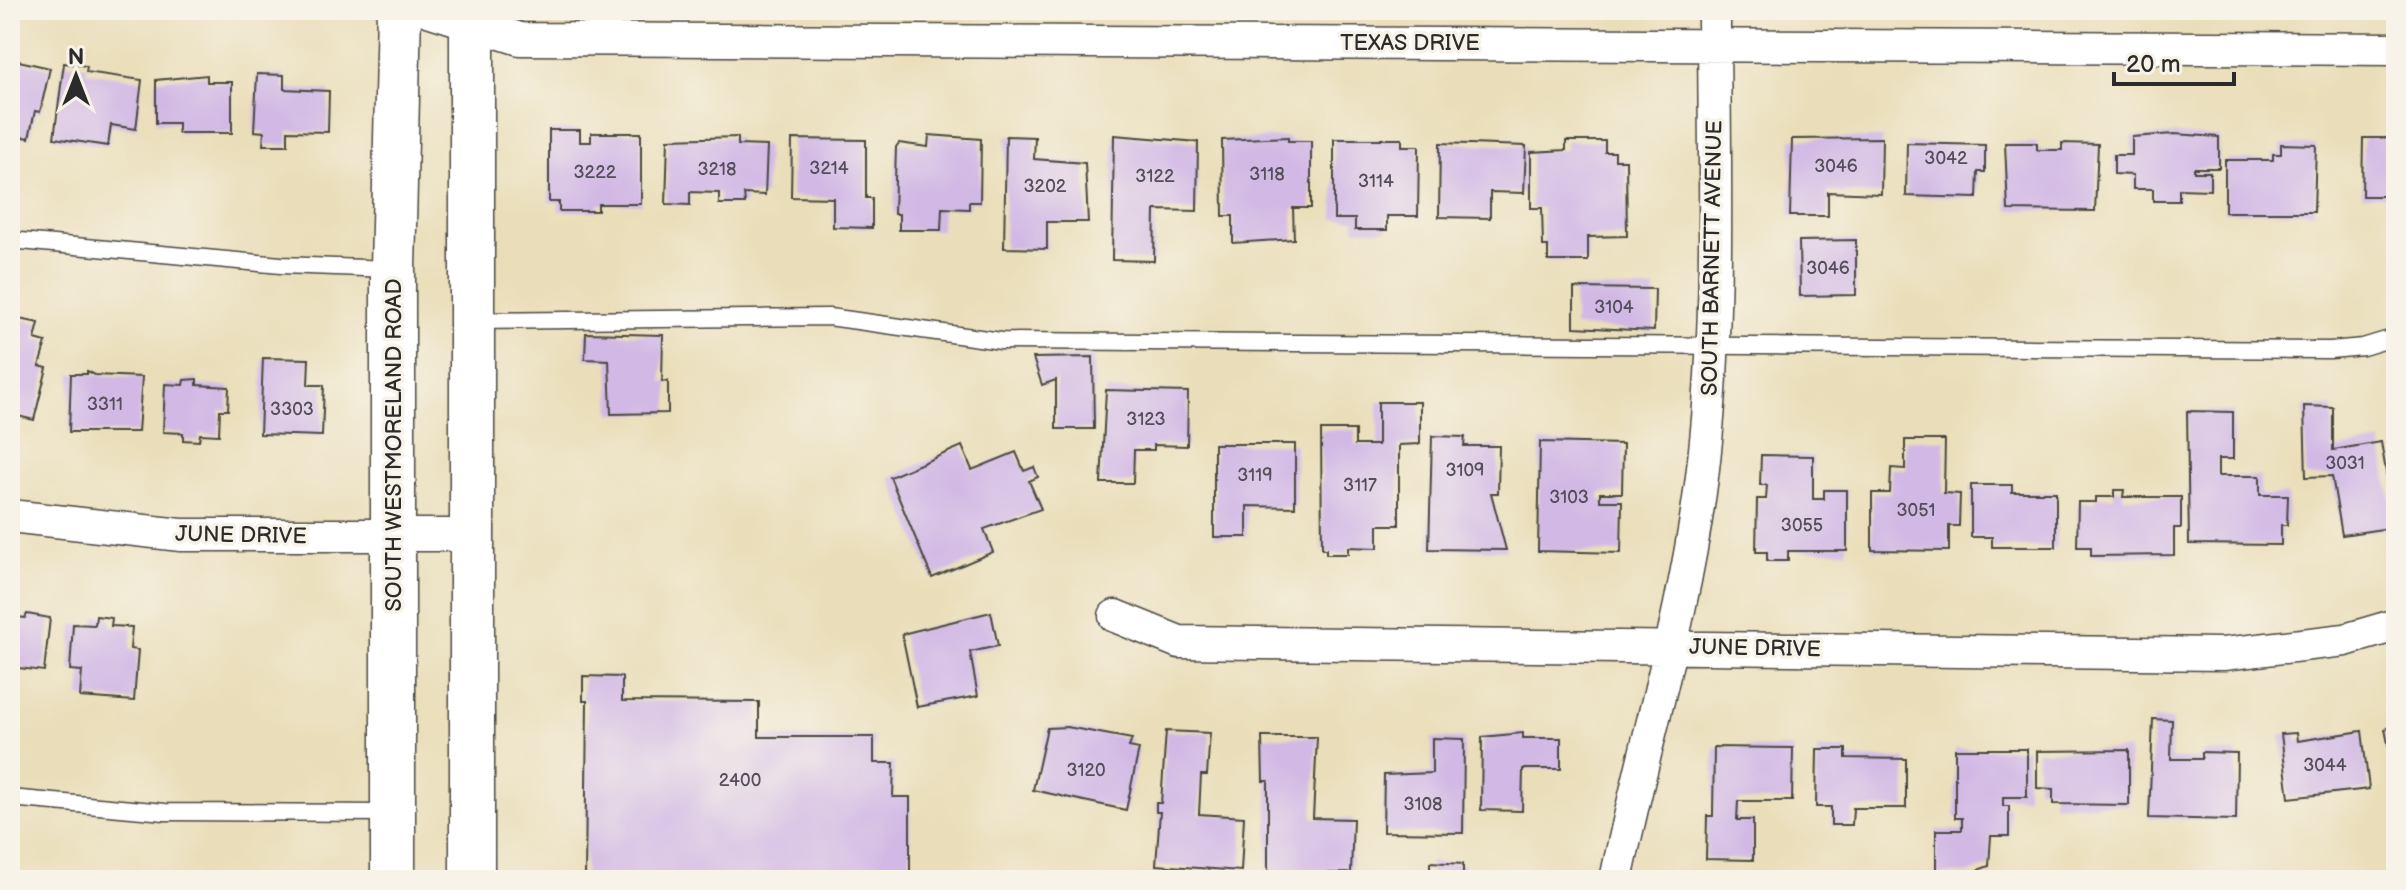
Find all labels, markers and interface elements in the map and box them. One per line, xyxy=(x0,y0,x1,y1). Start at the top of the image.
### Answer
street label: TEXAS DRIVE xyxy=(1340,30,1480,57)
north arrow xyxy=(36,36,116,116)
scale bar xyxy=(2114,36,2234,86)
text: N xyxy=(68,44,84,71)
text: 20 m xyxy=(2126,50,2181,79)
street label: SOUTH BARNETT AVENUE xyxy=(1697,120,1728,396)
house number: 3042 xyxy=(1924,148,1968,169)
house number: 3046 xyxy=(1814,156,1858,177)
house number: 3214 xyxy=(809,158,849,179)
house number: 3218 xyxy=(698,159,736,180)
house number: 3222 xyxy=(574,162,617,183)
house number: 3118 xyxy=(1249,164,1285,185)
house number: 3122 xyxy=(1135,166,1175,187)
house number: 3114 xyxy=(1358,171,1394,192)
house number: 3202 xyxy=(1024,176,1067,197)
house number: 3046 xyxy=(1806,258,1850,279)
street label: SOUTH WESTMORELAND ROAD xyxy=(381,279,408,611)
house number: 3104 xyxy=(1594,297,1634,318)
house number: 3311 xyxy=(87,394,123,415)
house number: 3303 xyxy=(270,399,314,420)
house number: 3123 xyxy=(1126,409,1166,430)
house number: 3031 xyxy=(2325,453,2365,474)
house number: 3109 xyxy=(1445,460,1485,481)
house number: 3119 xyxy=(1237,465,1273,486)
house number: 3117 xyxy=(1343,475,1377,496)
house number: 3103 xyxy=(1549,487,1589,508)
house number: 3051 xyxy=(1897,500,1935,521)
house number: 3055 xyxy=(1781,515,1823,536)
street label: JUNE DRIVE xyxy=(175,521,307,550)
street label: JUNE DRIVE xyxy=(1689,634,1821,663)
house number: 3044 xyxy=(2303,755,2347,776)
house number: 3120 xyxy=(1066,760,1106,781)
house number: 2400 xyxy=(719,770,761,791)
house number: 3108 xyxy=(1403,794,1443,815)

